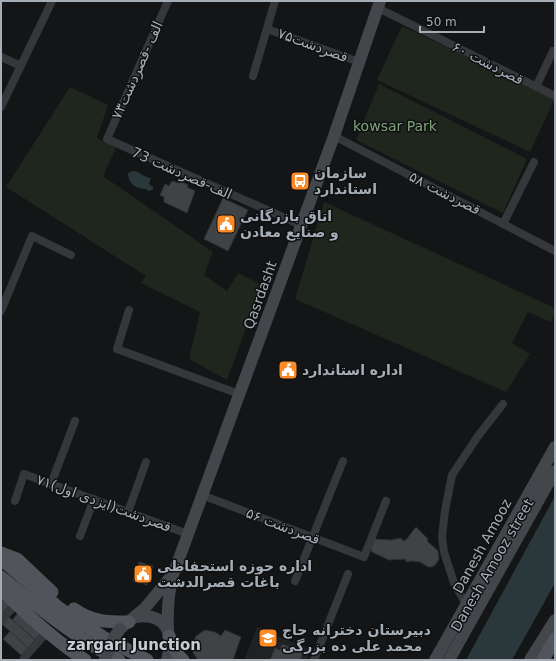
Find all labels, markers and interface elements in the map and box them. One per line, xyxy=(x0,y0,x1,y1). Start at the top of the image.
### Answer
scale bar xyxy=(420,8,484,34)
text: 50 m xyxy=(426,15,457,29)
street label: الف -قصردشت۷۳ xyxy=(108,19,167,122)
street label: قصردشت۷۵ xyxy=(275,25,350,66)
street label: ۶۰ قصردشت xyxy=(449,38,526,89)
park label: kowsar Park xyxy=(353,118,438,134)
street label: 73 الف-قصردشت xyxy=(129,144,235,203)
place label: سازمان استاندارد xyxy=(314,165,377,197)
street label: قصردشت ۵۸ xyxy=(406,168,483,219)
bus stop icon: سازمان استاندارد xyxy=(289,170,311,192)
place label: اتاق بازرگانی و صنایع معادن xyxy=(240,208,339,241)
public building icon: اتاق بازرگانی و صنایع معادن xyxy=(215,213,237,235)
street label: Qasrdasht xyxy=(240,258,280,331)
public building icon: اداره استاندارد xyxy=(277,359,299,381)
place label: اداره استاندارد xyxy=(302,362,403,378)
street label: ۷۱قصردشت(ایزدی اول) xyxy=(34,471,174,536)
street label: Danesh Amooz street xyxy=(447,495,537,634)
street label: Danesh Amooz xyxy=(450,496,514,596)
street label: ۵۶ قصردشت xyxy=(243,505,322,548)
place label: اداره حوزه استحفاظی باغات قصرالدشت xyxy=(157,558,312,591)
public building icon: اداره حوزه استحفاظی باغات قصرالدشت xyxy=(132,563,154,585)
place label: دبیرستان دخترانه حاج محمد علی ده بزرگی xyxy=(282,622,431,655)
school or university icon: دبیرستان دخترانه حاج محمد علی ده بزرگی xyxy=(257,627,279,649)
district label: zargari Junction xyxy=(67,636,201,654)

